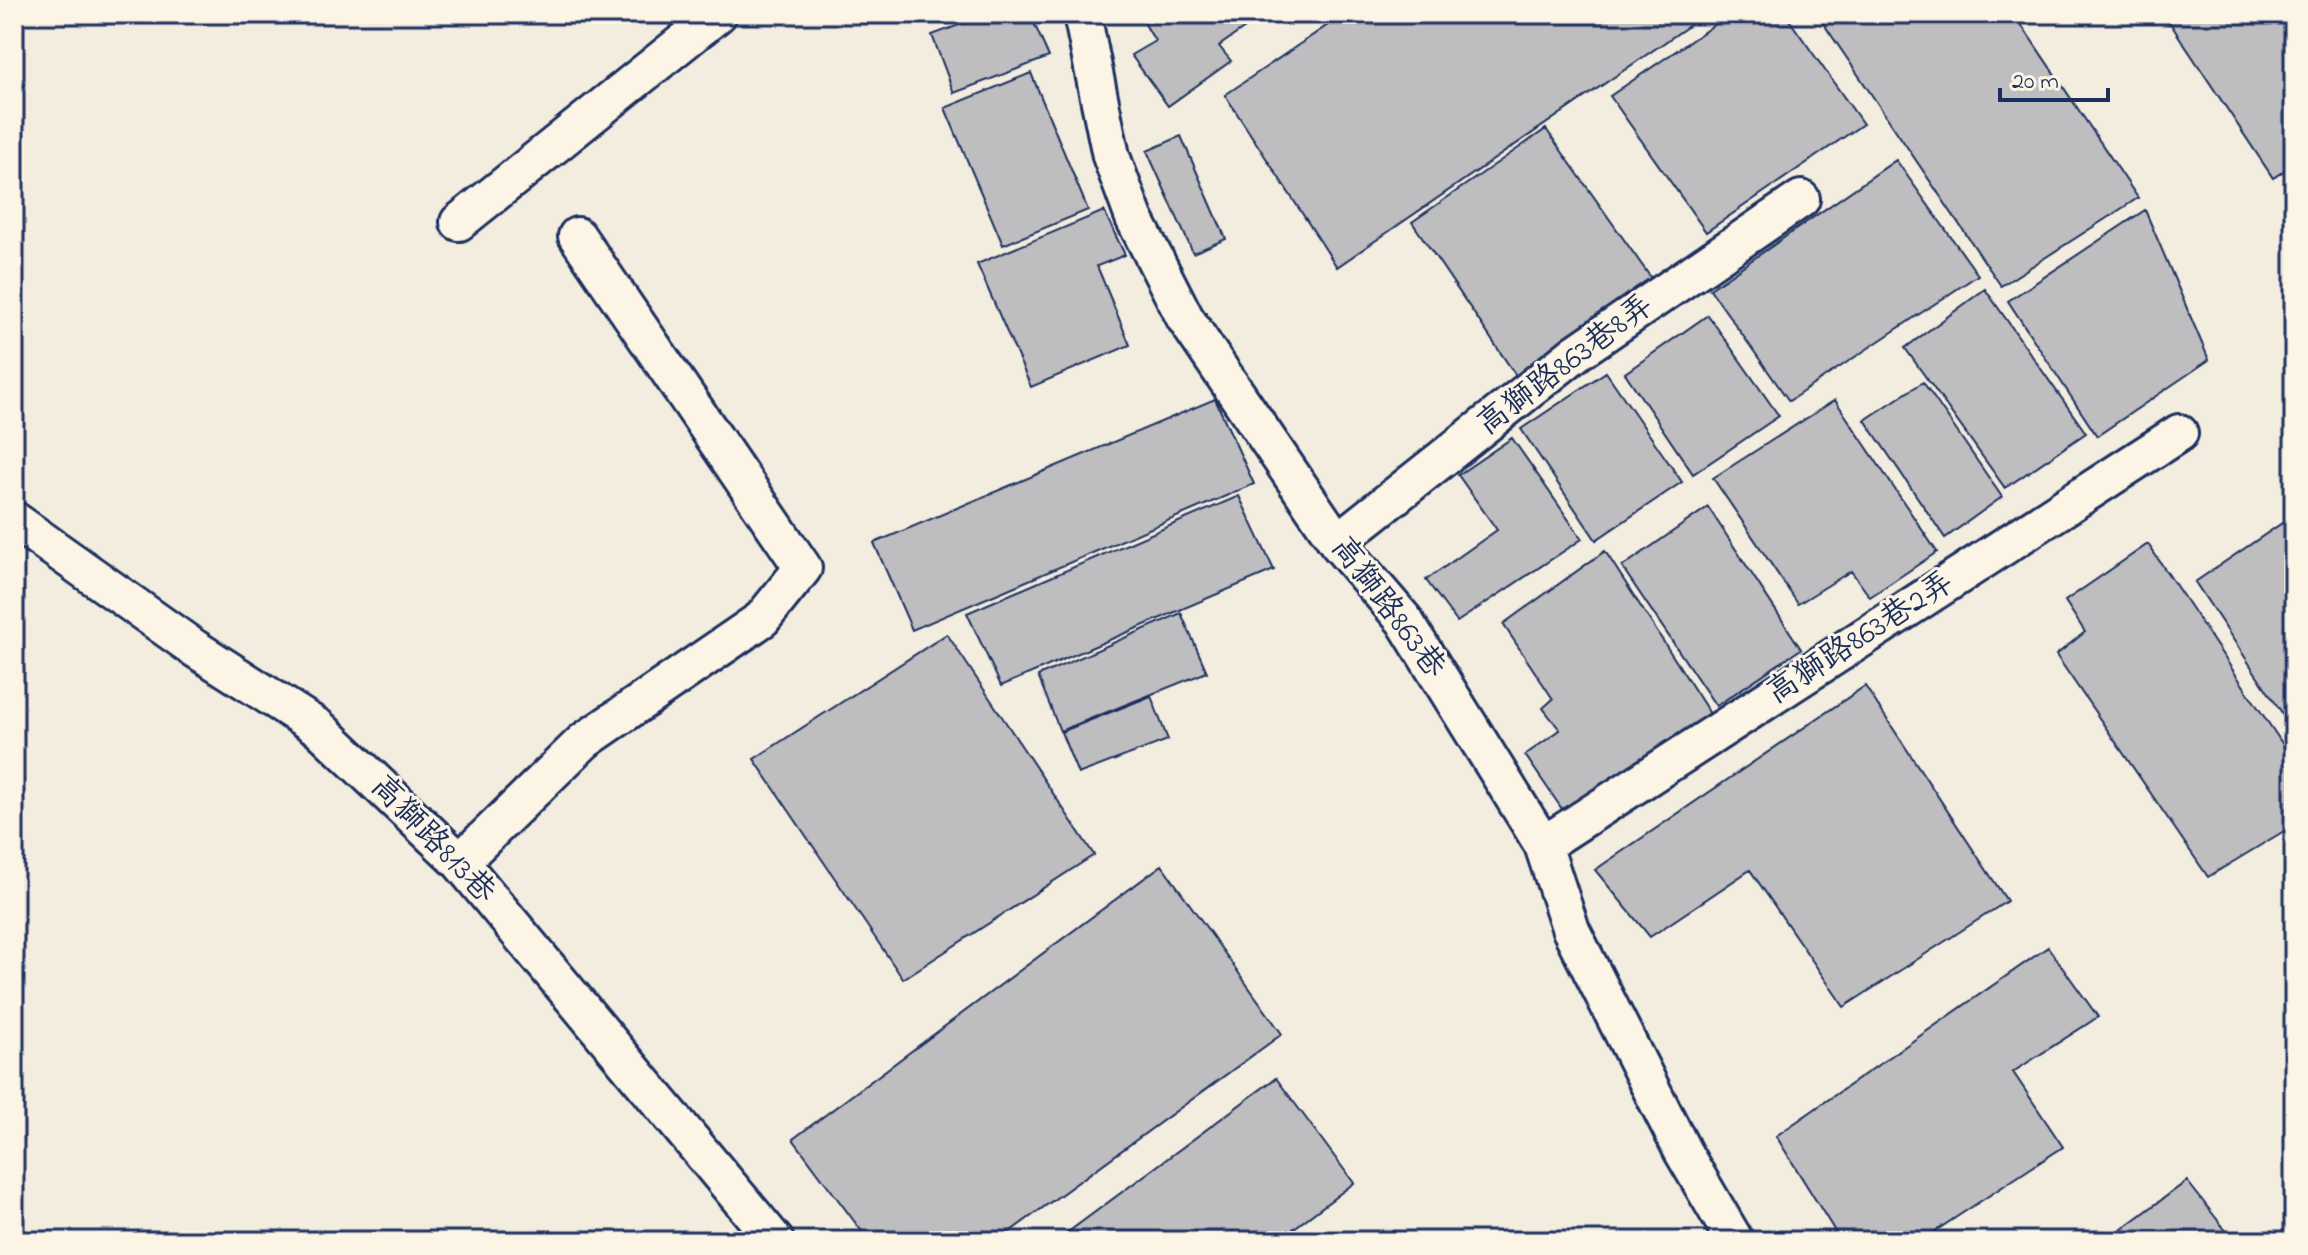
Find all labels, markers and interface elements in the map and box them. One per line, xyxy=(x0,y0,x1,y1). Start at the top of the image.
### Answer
scale bar xyxy=(2000,52,2108,102)
text: 20 m xyxy=(2012,65,2059,100)
street label: 高獅路863巷8弄 xyxy=(1467,284,1665,448)
street label: 高獅路863巷 xyxy=(1318,527,1456,689)
street label: 高獅路863巷2弄 xyxy=(1758,561,1964,717)
street label: 高獅路813巷 xyxy=(358,765,506,915)

